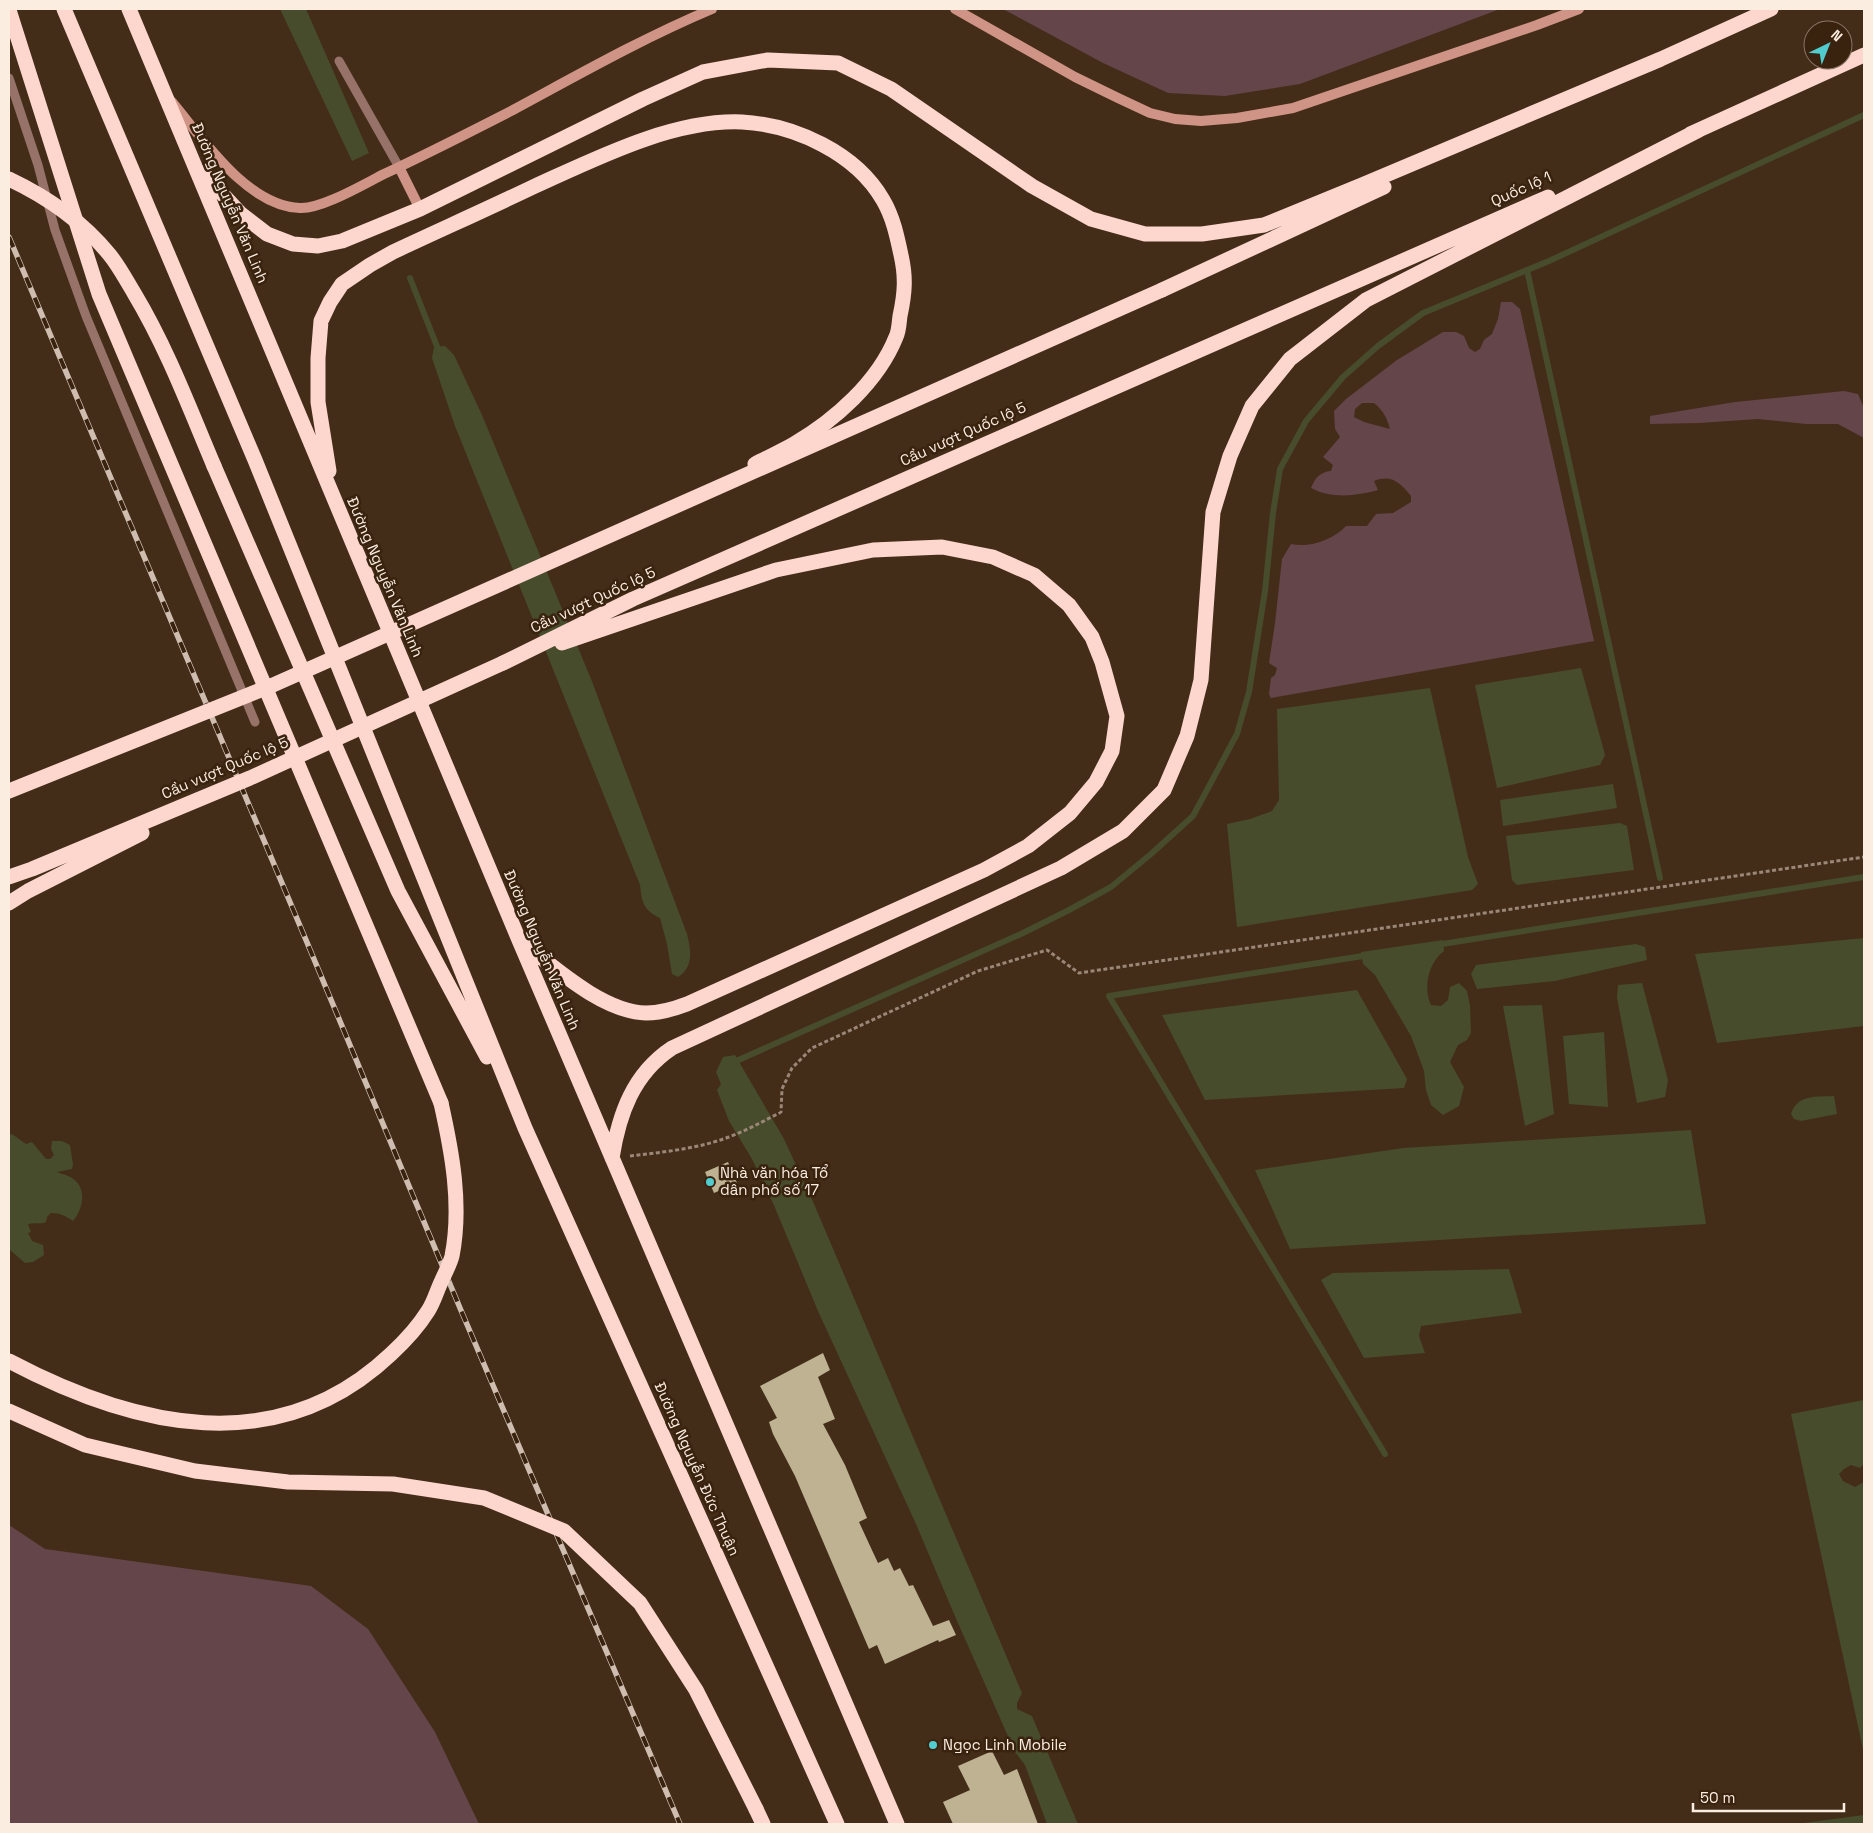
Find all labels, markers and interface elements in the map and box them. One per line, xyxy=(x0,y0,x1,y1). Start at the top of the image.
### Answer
north arrow xyxy=(1803,20,1853,70)
text: N xyxy=(1827,26,1846,45)
street label: Đường Nguyễn Văn Linh xyxy=(188,120,273,286)
street label: Quốc lộ 1 xyxy=(1488,167,1554,210)
street label: Cầu vượt Quốc lộ 5 xyxy=(897,397,1029,470)
street label: Đường Nguyễn Văn Linh xyxy=(343,494,428,660)
street label: Cầu vượt Quốc lộ 5 xyxy=(527,562,658,637)
street label: Cầu vượt Quốc lộ 5 xyxy=(158,732,291,803)
street label: Đường Nguyễn Văn Linh xyxy=(500,867,585,1033)
place label: Nhà văn hóa Tổ dân phố số 17 xyxy=(720,1163,828,1199)
marker: Nhà văn hóa Tổ dân phố số 17 xyxy=(704,1176,716,1188)
street label: Đường Nguyễn Đức Thuận xyxy=(650,1379,744,1559)
place label: Ngọc Linh Mobile xyxy=(943,1735,1067,1754)
marker: Ngọc Linh Mobile xyxy=(927,1739,939,1751)
scale bar xyxy=(1693,1780,1844,1812)
text: 50 m xyxy=(1700,1788,1735,1807)

